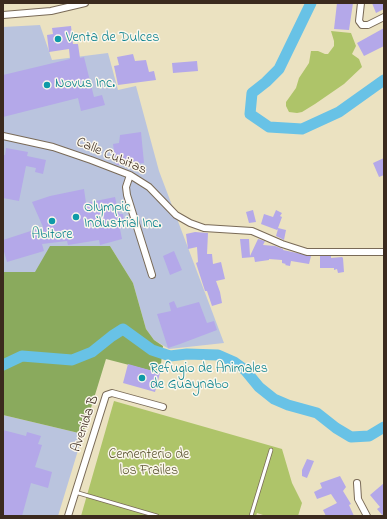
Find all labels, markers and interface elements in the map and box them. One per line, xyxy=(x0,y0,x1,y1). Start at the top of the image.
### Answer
place label: Venta de Dulces xyxy=(66,31,159,47)
marker: Venta de Dulces xyxy=(53,34,63,44)
place label: Novus Inc. xyxy=(55,77,115,93)
marker: Novus Inc. xyxy=(42,80,52,90)
street label: Calle Cubitas xyxy=(73,135,149,179)
place label: Olympic Industrial Inc. xyxy=(84,201,161,234)
marker: Olympic Industrial Inc. xyxy=(71,212,81,222)
marker: Abitore xyxy=(47,216,57,226)
place label: Abitore xyxy=(31,228,73,244)
place label: Refugio de Animales de Guaynabo xyxy=(150,362,268,394)
marker: Refugio de Animales de Guaynabo xyxy=(137,373,147,383)
street label: Avenida B xyxy=(69,394,103,454)
park label: Cementerio de los Frailes xyxy=(109,448,189,480)

